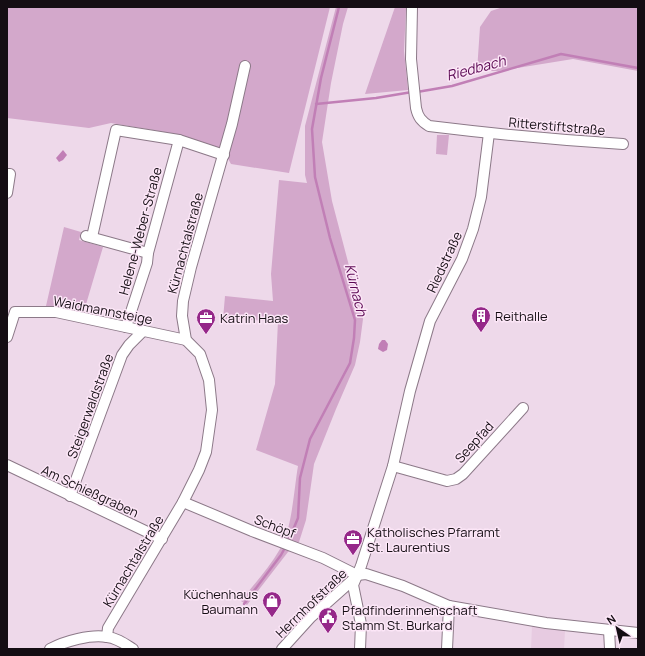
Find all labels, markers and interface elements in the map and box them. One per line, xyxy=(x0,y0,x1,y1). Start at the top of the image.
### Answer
water label: Riedbach xyxy=(444,50,508,85)
street label: Ritterstiftstraße xyxy=(508,113,606,139)
street label: Helene-Weber-Straße xyxy=(114,165,166,297)
street label: Kürnachtalstraße xyxy=(163,190,207,296)
street label: Riedstraße xyxy=(422,228,466,296)
water label: Kürnach xyxy=(341,262,372,319)
street label: Waidmannsteige xyxy=(52,292,155,329)
building icon: Reithalle xyxy=(470,305,492,333)
office icon: Katrin Haas xyxy=(195,307,217,335)
place label: Reithalle xyxy=(495,307,548,325)
place label: Katrin Haas xyxy=(220,309,289,327)
street label: Steigerwaldstraße xyxy=(63,351,117,461)
street label: Seepfad xyxy=(451,417,497,467)
street label: Am Schießgraben xyxy=(38,461,142,521)
street label: Schöpf xyxy=(252,510,299,542)
street label: Kürnachtalstraße xyxy=(98,511,168,610)
place label: Katholisches Pfarramt St. Laurentius xyxy=(367,523,500,556)
office icon: Katholisches Pfarramt St. Laurentius xyxy=(342,528,364,556)
street label: Herrnhofstraße xyxy=(271,564,351,642)
place label: Küchenhaus Baumann xyxy=(183,585,258,618)
shop icon: Küchenhaus Baumann xyxy=(261,590,283,618)
place label: Pfadfinderinnenschaft Stamm St. Burkard xyxy=(342,601,478,634)
public building icon: Pfadfinderinnenschaft Stamm St. Burkard xyxy=(317,606,339,634)
north arrow xyxy=(597,608,637,648)
text: N xyxy=(604,611,619,628)

